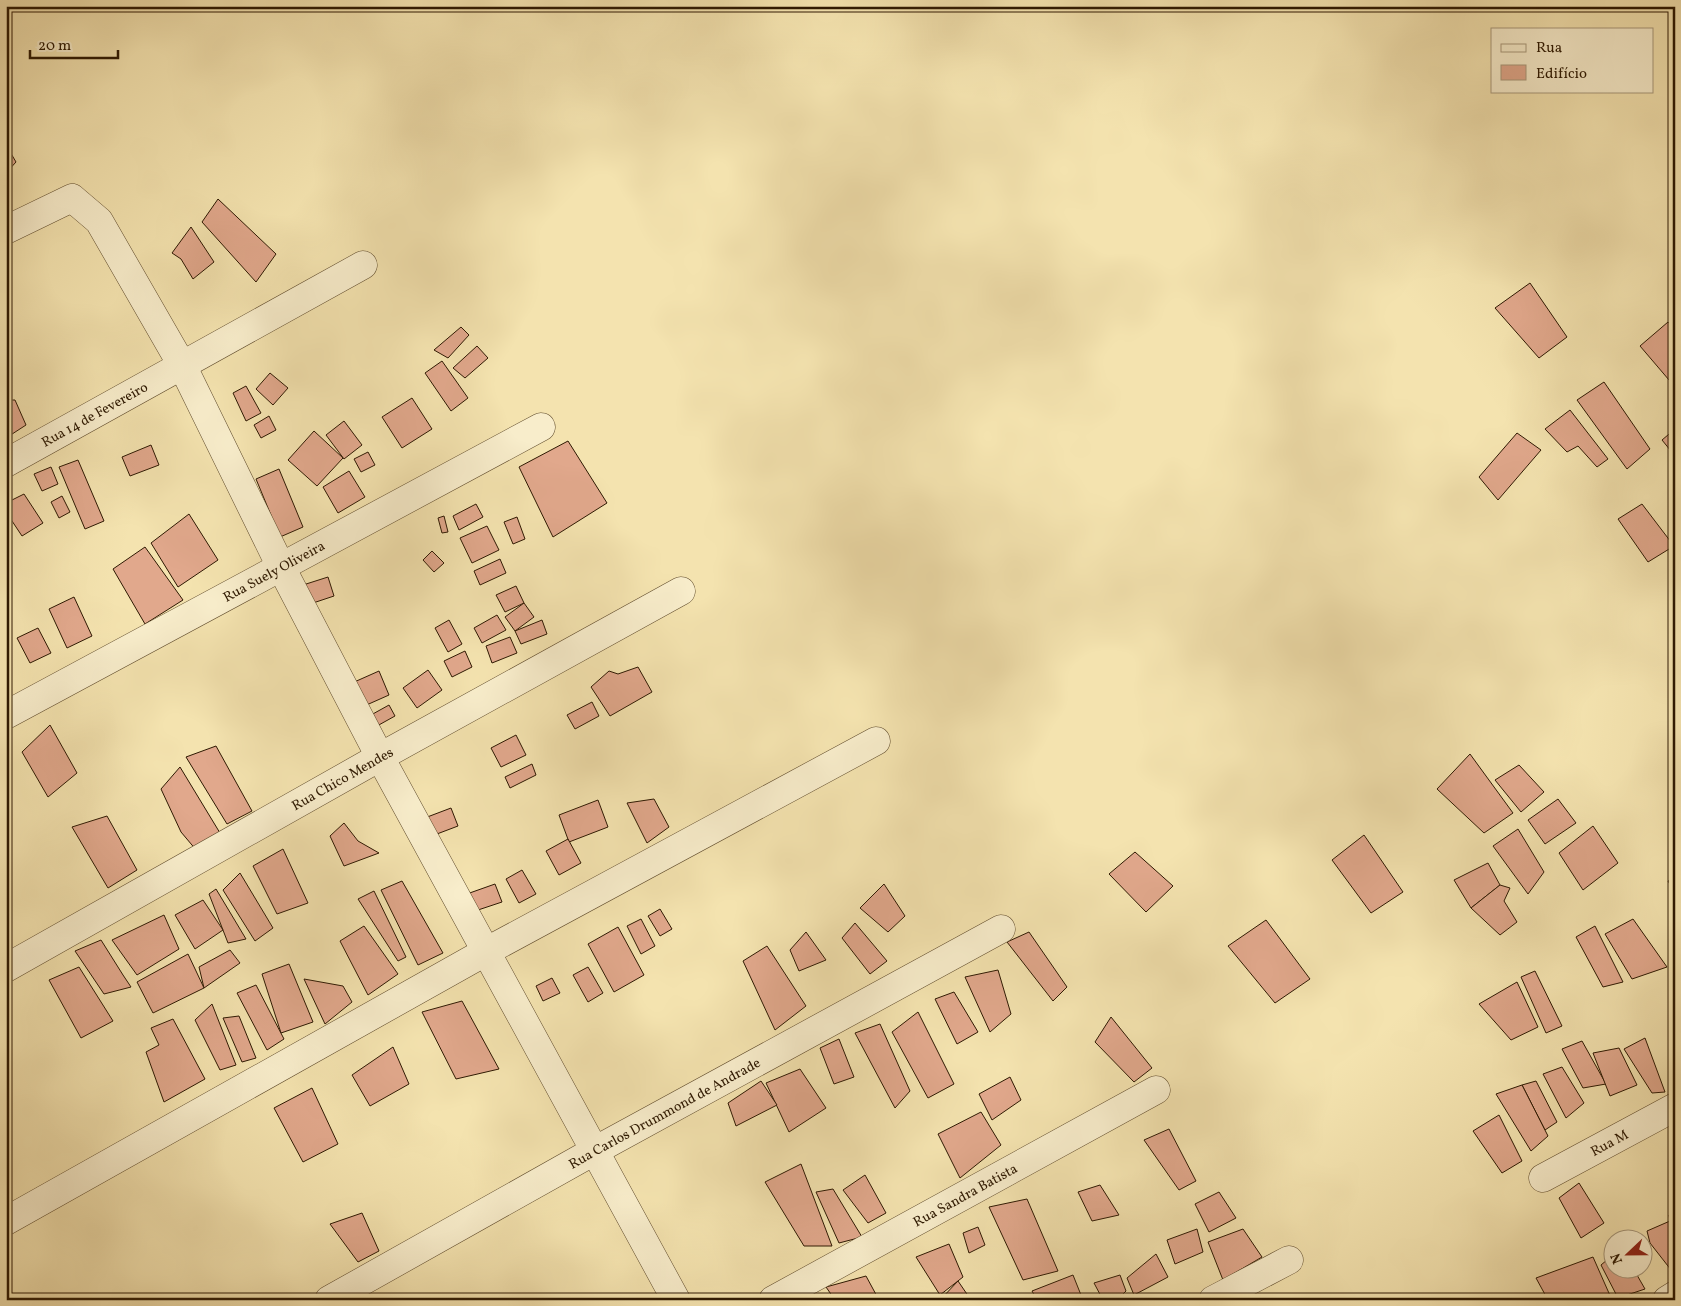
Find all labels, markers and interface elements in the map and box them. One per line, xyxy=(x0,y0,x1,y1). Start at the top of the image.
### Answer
scale bar xyxy=(30,28,118,60)
legend xyxy=(1491,28,1654,92)
text: 20 m xyxy=(38,36,71,57)
text: Rua xyxy=(1536,38,1562,59)
text: Edifício xyxy=(1536,64,1587,85)
street label: Rua 14 de Fevereiro xyxy=(38,378,152,452)
street label: Rua Suely Oliveira xyxy=(220,537,329,607)
street label: Rua Chico Mendes xyxy=(289,743,397,816)
street label: Rua Carlos Drummond de Andrade xyxy=(566,1054,765,1174)
street label: Rua M xyxy=(1588,1126,1632,1162)
street label: Rua Sandra Batista xyxy=(910,1160,1021,1232)
north arrow xyxy=(1604,1228,1654,1278)
text: N xyxy=(1607,1250,1628,1267)

